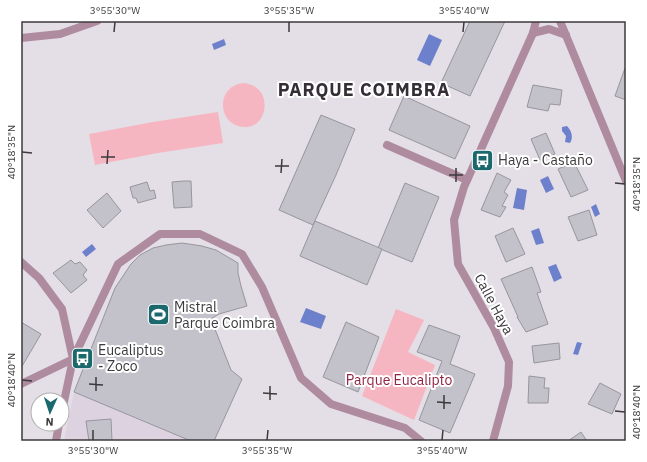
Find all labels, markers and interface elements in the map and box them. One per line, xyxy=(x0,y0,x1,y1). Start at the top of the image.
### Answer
text: 3°55'30"W xyxy=(90,4,140,17)
text: 3°55'35"W xyxy=(264,4,314,17)
text: 3°55'40"W xyxy=(439,4,489,17)
district label: PARQUE COIMBRA xyxy=(278,78,450,101)
text: 40°18'35"N xyxy=(5,125,18,179)
bus stop icon: Haya - Castaño xyxy=(470,147,496,173)
place label: Haya - Castaño xyxy=(498,151,593,169)
text: 40°18'35"N xyxy=(630,157,643,211)
street label: Calle Haya xyxy=(470,271,518,338)
place label: Mistral Parque Coimbra xyxy=(174,298,275,332)
sports icon: Mistral Parque Coimbra xyxy=(146,302,172,328)
place label: Eucaliptus - Zoco xyxy=(98,341,164,375)
bus stop icon: Eucaliptus - Zoco xyxy=(70,345,96,371)
text: 40°18'40"N xyxy=(5,353,18,407)
park label: Parque Eucalipto xyxy=(346,371,452,389)
text: 40°18'40"N xyxy=(630,385,643,439)
north arrow xyxy=(30,392,70,432)
text: N xyxy=(45,415,54,429)
text: 3°55'30"W xyxy=(68,444,118,457)
text: 3°55'35"W xyxy=(242,444,292,457)
text: 3°55'40"W xyxy=(417,444,467,457)

